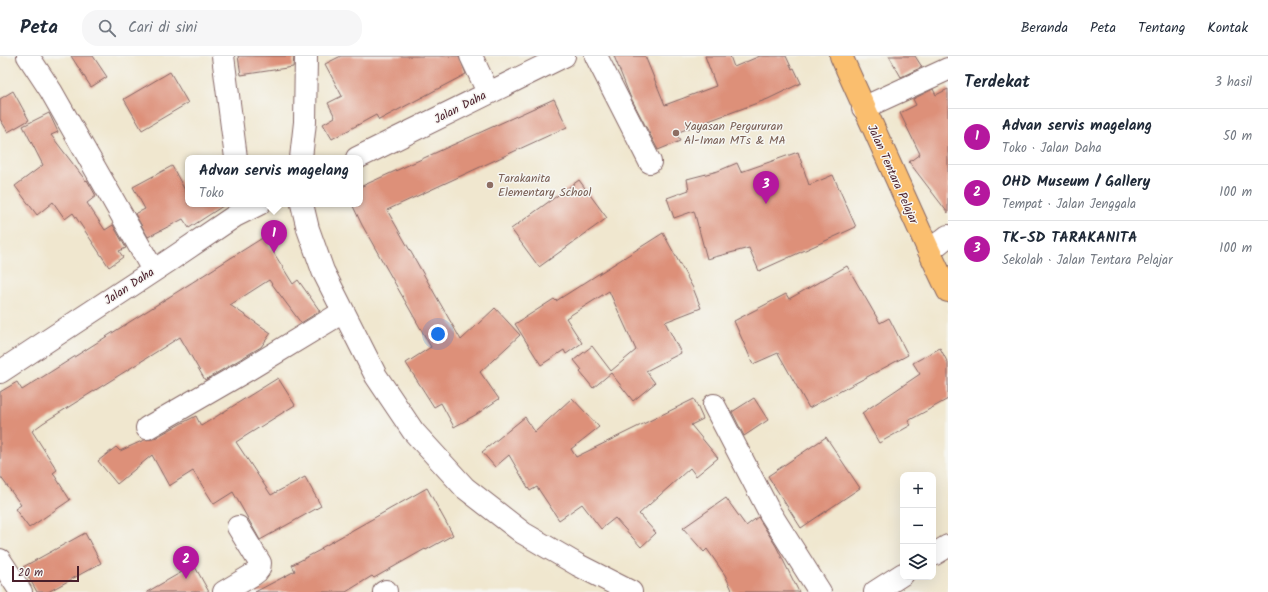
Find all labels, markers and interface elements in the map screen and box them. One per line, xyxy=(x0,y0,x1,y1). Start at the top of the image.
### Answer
search box xyxy=(82,10,362,46)
text: Peta xyxy=(20,13,58,43)
text: Cari di sini xyxy=(128,16,197,40)
icon: search xyxy=(96,17,118,39)
text: Beranda xyxy=(1021,17,1068,39)
text: Peta xyxy=(1090,17,1116,39)
text: Tentang xyxy=(1138,17,1185,39)
text: Kontak xyxy=(1207,17,1248,39)
text: Terdekat xyxy=(964,69,1030,96)
text: 3 hasil xyxy=(1214,72,1252,93)
street label: Jalan Daha xyxy=(431,86,490,129)
text: Advan servis magelang xyxy=(1002,114,1152,138)
place label: Yayasan Pergururan Al-Iman MTs & MA xyxy=(684,117,786,150)
street label: Jalan Tentara Pelajar xyxy=(862,121,923,228)
text: 1 xyxy=(975,126,979,147)
text: 50 m xyxy=(1223,126,1252,147)
marker: Yayasan Pergururan Al-Iman MTs & MA xyxy=(671,128,681,138)
text: Toko · Jalan Daha xyxy=(1002,138,1102,159)
popup xyxy=(185,155,363,207)
text: Advan servis magelang xyxy=(199,159,349,183)
place label: Tarakanita Elementary School xyxy=(498,169,591,202)
text: OHD Museum / Gallery xyxy=(1002,170,1150,194)
pin: 3 xyxy=(753,171,779,204)
marker: Tarakanita Elementary School xyxy=(485,180,495,190)
text: 2 xyxy=(973,182,981,203)
text: 100 m xyxy=(1219,182,1252,203)
text: Toko xyxy=(199,183,224,204)
text: Tempat · Jalan Jenggala xyxy=(1002,194,1136,215)
pin: 1 xyxy=(261,220,287,253)
text: TK-SD TARAKANITA xyxy=(1002,226,1137,250)
text: 3 xyxy=(973,238,981,259)
text: 100 m xyxy=(1219,238,1252,259)
text: Sekolah · Jalan Tentara Pelajar xyxy=(1002,250,1172,271)
street label: Jalan Daha xyxy=(100,263,158,310)
your location xyxy=(428,324,448,344)
map controls xyxy=(900,472,936,580)
button: + xyxy=(900,472,936,508)
button: − xyxy=(900,508,936,544)
button: layers xyxy=(900,544,936,580)
pin: 2 xyxy=(173,546,199,579)
scale bar xyxy=(12,564,79,583)
text: 20 m xyxy=(18,564,43,582)

